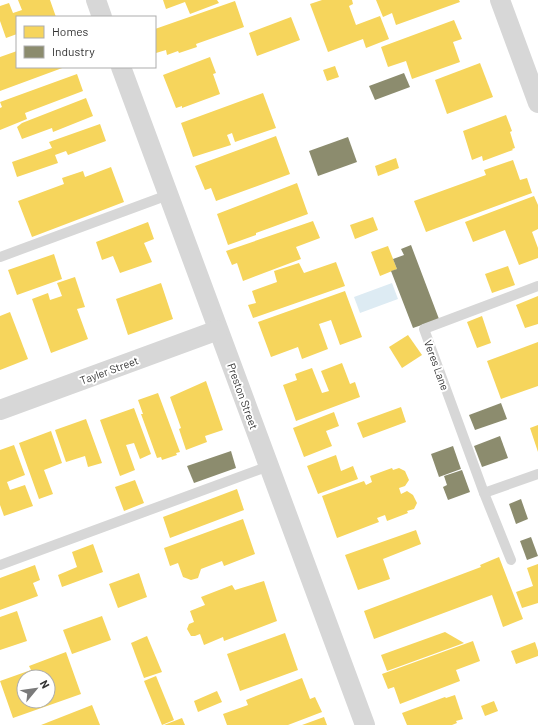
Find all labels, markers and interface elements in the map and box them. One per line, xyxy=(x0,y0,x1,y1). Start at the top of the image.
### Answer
legend xyxy=(16,16,156,68)
text: Homes xyxy=(52,24,89,38)
text: Industry xyxy=(52,44,95,58)
street label: Veres Lane xyxy=(422,338,452,392)
street label: Tayler Street xyxy=(78,353,140,387)
street label: Preston Street xyxy=(225,361,261,431)
north arrow xyxy=(16,669,56,709)
text: N xyxy=(38,678,53,690)

